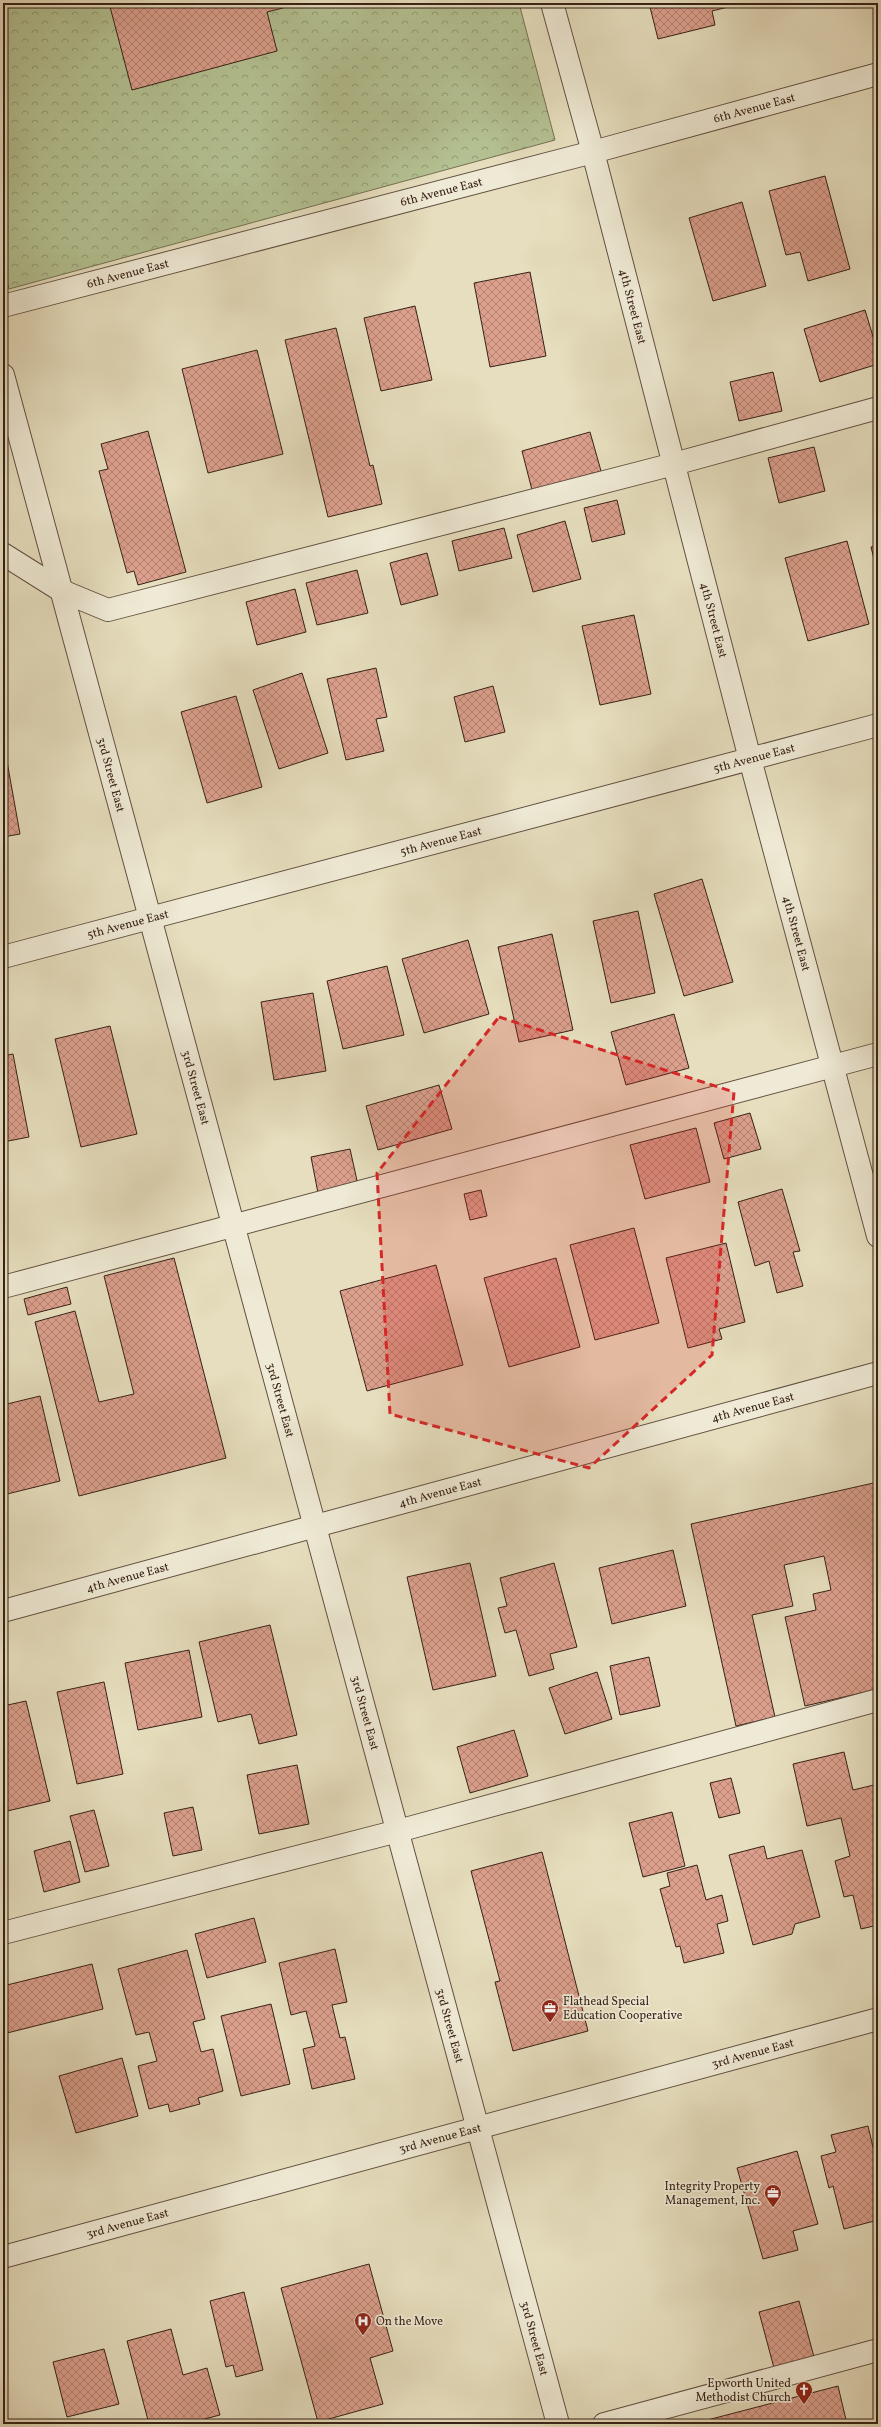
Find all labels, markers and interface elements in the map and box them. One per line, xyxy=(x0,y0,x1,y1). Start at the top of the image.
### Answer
street label: 6th Avenue East xyxy=(712,90,797,128)
street label: 6th Avenue East xyxy=(399,174,484,211)
street label: 6th Avenue East xyxy=(85,256,171,293)
street label: 4th Street East xyxy=(615,267,649,346)
street label: 4th Street East xyxy=(696,581,731,660)
street label: 3rd Street East xyxy=(93,736,128,814)
street label: 5th Avenue East xyxy=(712,740,797,777)
street label: 5th Avenue East xyxy=(399,823,484,860)
street label: 4th Street East xyxy=(778,894,814,973)
street label: 5th Avenue East xyxy=(85,906,171,943)
street label: 3rd Street East xyxy=(177,1048,213,1127)
street label: 3rd Street East xyxy=(262,1361,297,1440)
street label: 4th Avenue East xyxy=(710,1389,796,1427)
street label: 4th Avenue East xyxy=(397,1474,484,1512)
street label: 4th Avenue East xyxy=(85,1559,171,1597)
street label: 3rd Street East xyxy=(347,1674,382,1752)
street label: 3rd Street East xyxy=(431,1987,467,2065)
place label: Flathead Special Education Cooperative xyxy=(563,1994,683,2024)
office icon: Flathead Special Education Cooperative xyxy=(540,1998,560,2023)
street label: 3rd Avenue East xyxy=(710,2035,796,2073)
street label: 3rd Avenue East xyxy=(397,2120,483,2158)
place label: Integrity Property Management, Inc. xyxy=(665,2179,761,2209)
office icon: Integrity Property Management, Inc. xyxy=(763,2183,783,2208)
street label: 3rd Avenue East xyxy=(85,2205,171,2243)
street label: 3rd Street East xyxy=(516,2299,552,2378)
hospital icon: On the Move xyxy=(353,2311,373,2336)
place label: On the Move xyxy=(376,2314,443,2330)
place label: Epworth United Methodist Church xyxy=(696,2376,791,2406)
church icon: Epworth United Methodist Church xyxy=(794,2380,814,2405)

